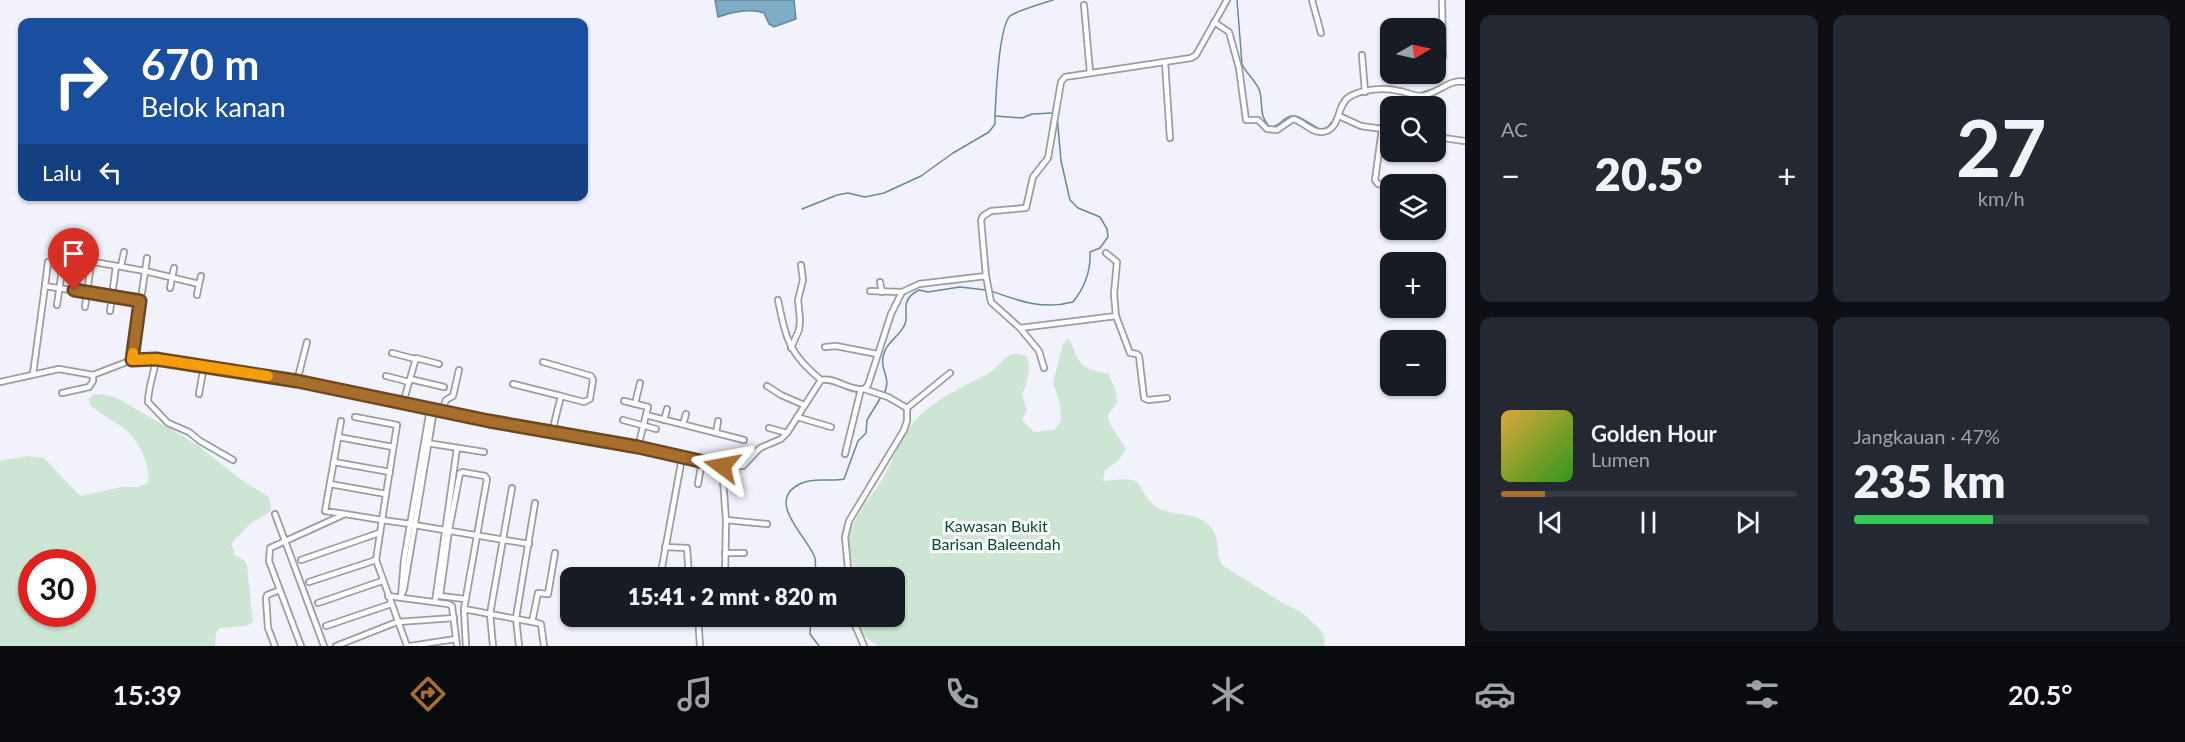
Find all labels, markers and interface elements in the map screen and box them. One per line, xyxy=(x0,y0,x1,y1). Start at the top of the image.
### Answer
north arrow xyxy=(1380,18,1446,84)
map controls xyxy=(1380,18,1446,396)
text: 670 m xyxy=(141,39,259,89)
icon: right xyxy=(42,42,120,120)
text: Belok kanan xyxy=(141,90,286,123)
button: search xyxy=(1380,96,1446,162)
text: 27 xyxy=(1956,100,2046,194)
text: AC xyxy=(1501,117,1528,141)
text: 20.5° xyxy=(1595,147,1703,201)
text: − xyxy=(1501,155,1520,195)
text: + xyxy=(1777,155,1797,195)
icon: left xyxy=(94,156,127,189)
text: Lalu xyxy=(42,159,82,186)
button: layers xyxy=(1380,174,1446,240)
text: km/h xyxy=(1978,186,2025,210)
pin xyxy=(48,228,99,290)
icon: arrive xyxy=(57,237,90,270)
button: + xyxy=(1380,252,1446,318)
button: − xyxy=(1380,330,1446,396)
text: Golden Hour xyxy=(1591,420,1717,447)
text: Jangkauan · 47% xyxy=(1854,424,2000,448)
position arrow xyxy=(690,434,754,498)
text: Lumen xyxy=(1591,447,1650,471)
text: 235 km xyxy=(1854,454,2006,508)
icon: previous xyxy=(1534,506,1567,539)
icon: pause xyxy=(1632,506,1665,539)
icon: next xyxy=(1731,506,1764,539)
park label: Kawasan Bukit Barisan Baleendah xyxy=(931,516,1061,553)
speed limit sign: 30 xyxy=(18,549,96,627)
text: 15:41 · 2 mnt · 820 m xyxy=(628,583,837,610)
icon: directions xyxy=(407,673,449,715)
icon: music xyxy=(674,673,716,715)
icon: phone xyxy=(941,673,983,715)
icon: climate xyxy=(1207,673,1249,715)
icon: car xyxy=(1474,673,1516,715)
icon: filters xyxy=(1741,673,1783,715)
text: 15:39 xyxy=(112,678,182,711)
text: 20.5° xyxy=(2008,678,2073,711)

